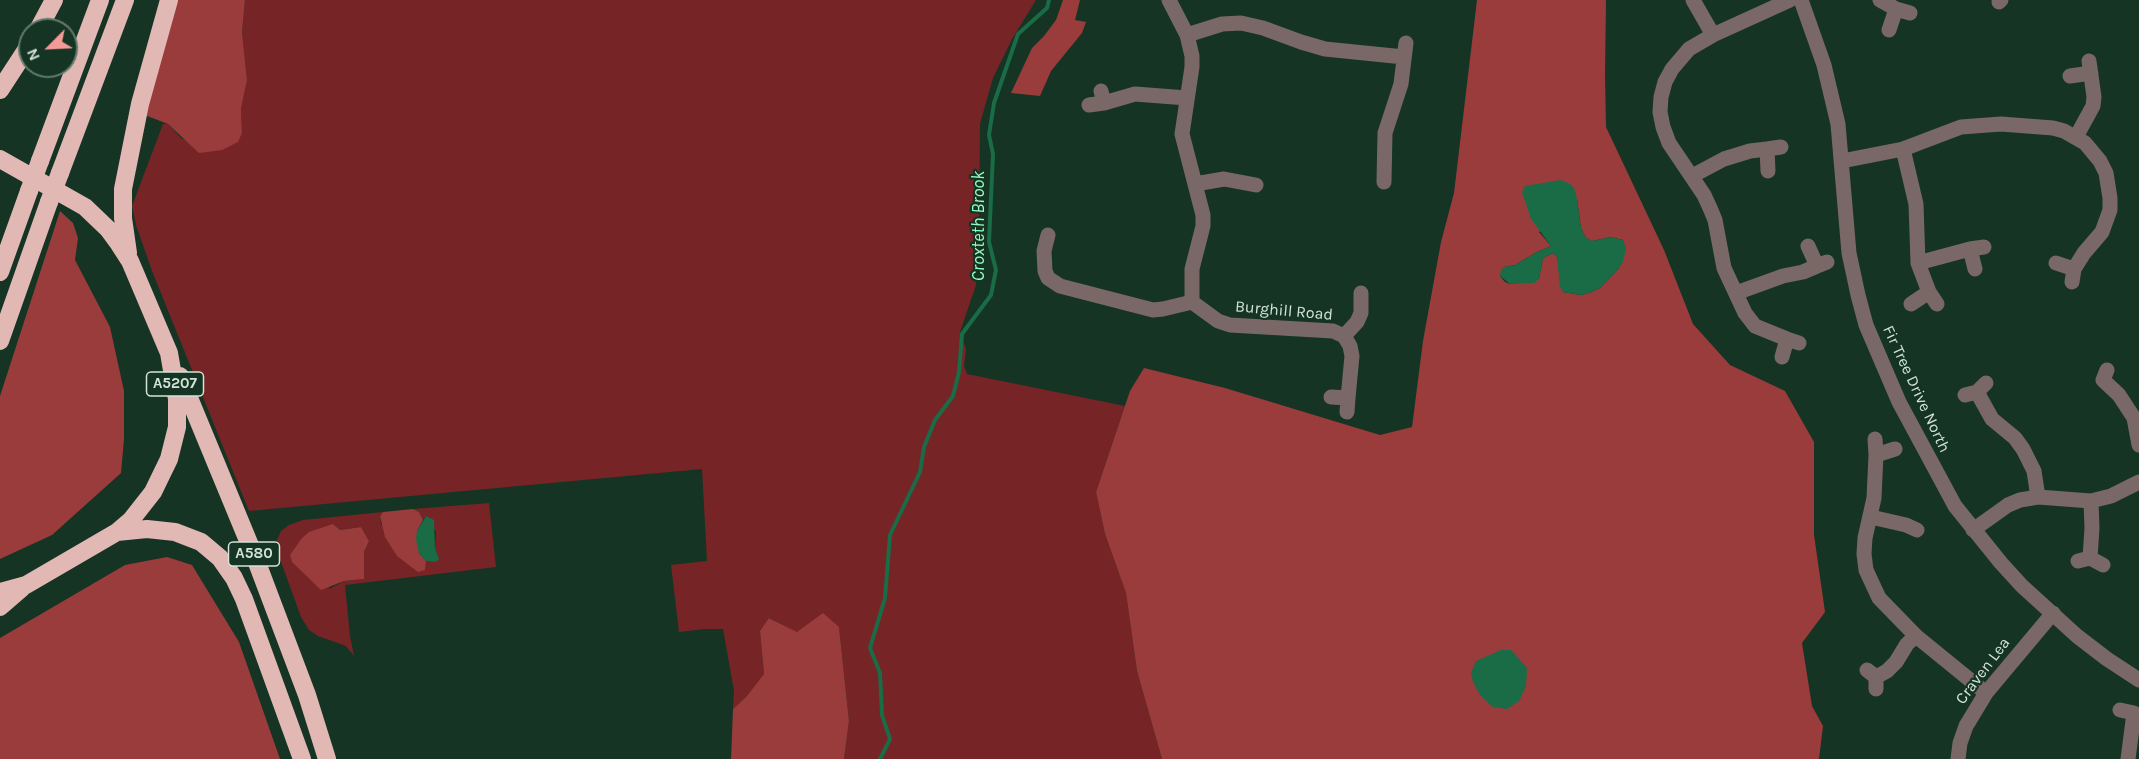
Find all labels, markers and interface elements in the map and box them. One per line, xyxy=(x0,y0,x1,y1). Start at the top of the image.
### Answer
north arrow xyxy=(18,18,78,78)
text: N xyxy=(22,46,44,64)
water label: Croxteth Brook xyxy=(968,171,990,281)
street label: Burghill Road xyxy=(1234,297,1334,325)
street label: Fir Tree Drive North xyxy=(1878,322,1954,456)
road number: A5207 xyxy=(146,372,204,396)
road number: A580 xyxy=(228,542,280,566)
street label: Craven Lea xyxy=(1952,634,2014,708)

